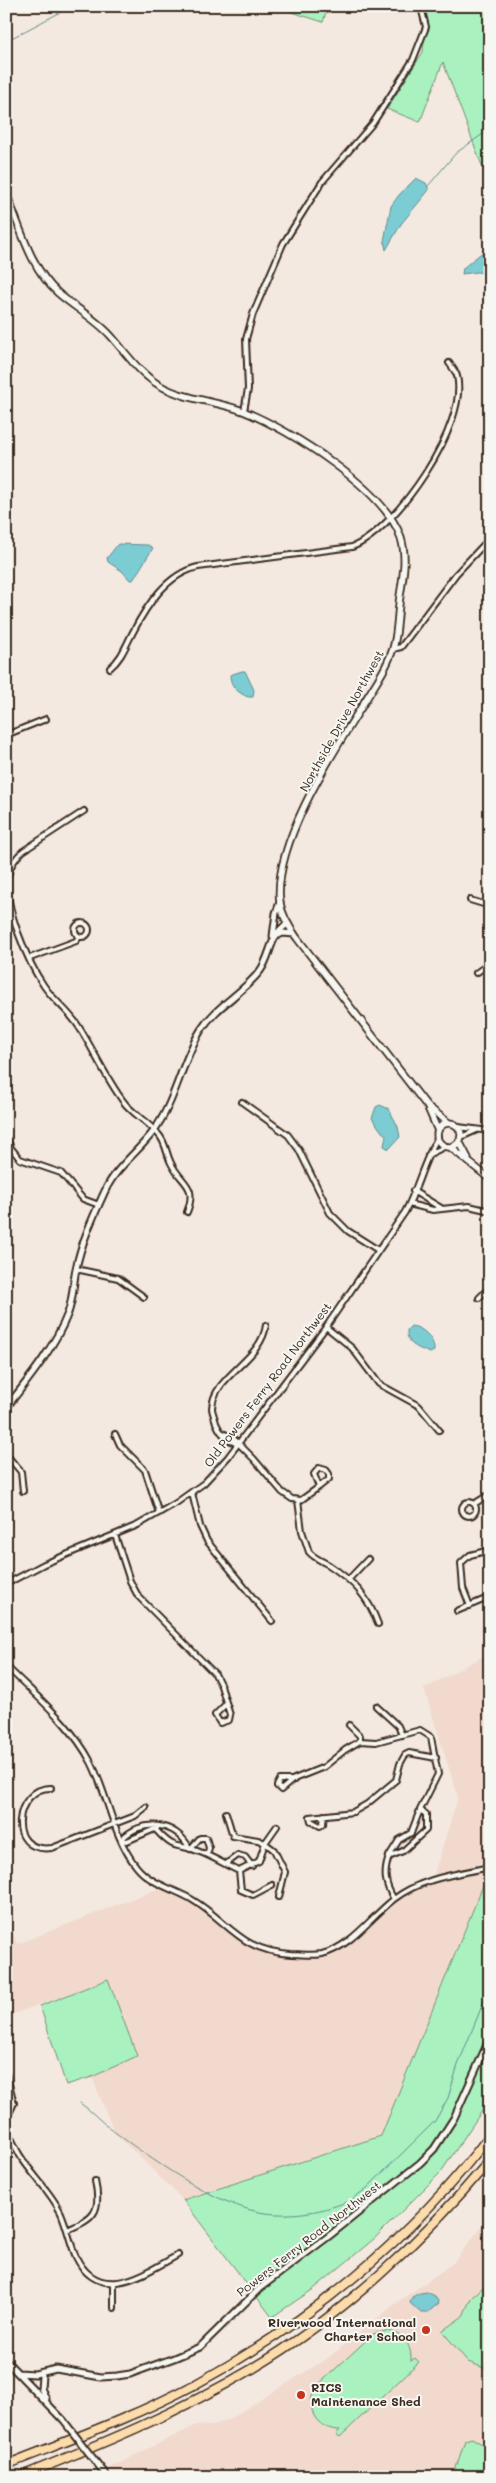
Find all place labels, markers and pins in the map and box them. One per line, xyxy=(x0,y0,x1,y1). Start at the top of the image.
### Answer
place label: Riverwood International Charter School xyxy=(268,2314,416,2344)
marker: Riverwood International Charter School xyxy=(420,2324,432,2336)
place label: RICS Maintenance Shed xyxy=(311,2379,421,2409)
marker: RICS Maintenance Shed xyxy=(295,2389,307,2401)

